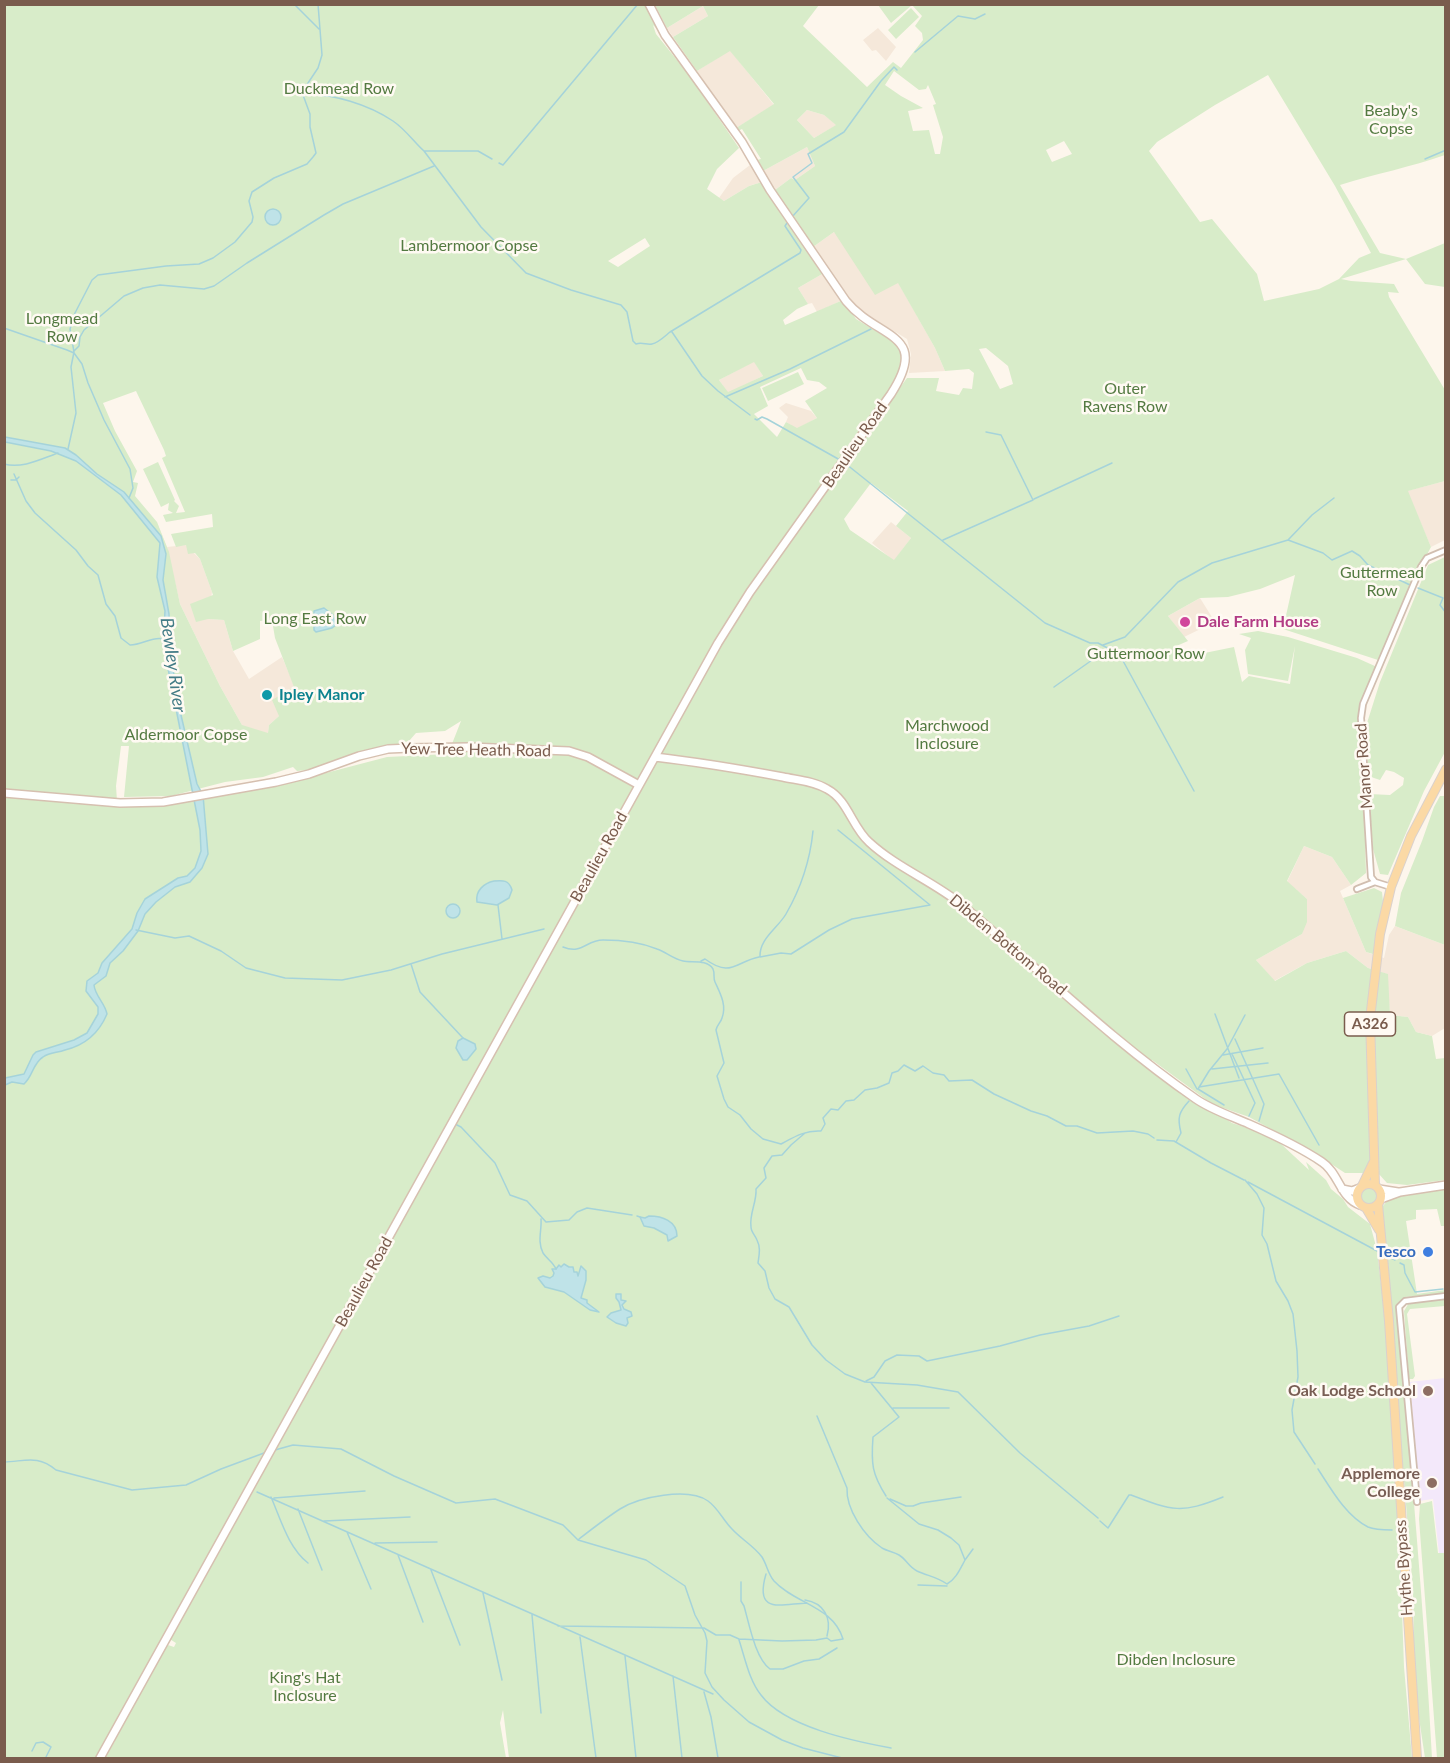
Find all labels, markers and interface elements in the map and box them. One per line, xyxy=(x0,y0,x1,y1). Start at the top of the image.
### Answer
park label: Duckmead Row xyxy=(284,79,394,99)
park label: Beaby's Copse xyxy=(1364,101,1418,139)
park label: Lambermoor Copse xyxy=(400,236,538,256)
park label: Longmead Row xyxy=(26,309,98,347)
park label: Outer Ravens Row xyxy=(1082,379,1168,417)
street label: Beaulieu Road xyxy=(818,398,892,492)
park label: Guttermead Row xyxy=(1340,563,1424,601)
park label: Long East Row xyxy=(264,609,366,629)
place label: Dale Farm House xyxy=(1197,612,1319,632)
marker: Dale Farm House xyxy=(1178,615,1192,629)
water label: Bewley River xyxy=(156,616,190,714)
park label: Guttermoor Row xyxy=(1087,644,1205,664)
place label: Ipley Manor xyxy=(279,685,365,705)
marker: Ipley Manor xyxy=(260,688,274,702)
park label: Marchwood Inclosure xyxy=(905,716,989,754)
street label: Manor Road xyxy=(1351,722,1377,810)
park label: Aldermoor Copse xyxy=(125,725,247,745)
street label: Yew Tree Heath Road xyxy=(401,739,551,761)
street label: Beaulieu Road xyxy=(566,809,632,905)
street label: Dibden Bottom Road xyxy=(945,890,1071,1000)
road number: A326 xyxy=(1344,1012,1396,1036)
street label: Beaulieu Road xyxy=(331,1234,397,1330)
place label: Tesco xyxy=(1376,1242,1416,1262)
marker: Tesco xyxy=(1421,1245,1435,1259)
place label: Oak Lodge School xyxy=(1288,1381,1416,1401)
marker: Oak Lodge School xyxy=(1421,1384,1435,1398)
place label: Applemore College xyxy=(1341,1464,1420,1502)
marker: Applemore College xyxy=(1425,1476,1439,1490)
street label: Hythe Bypass xyxy=(1391,1519,1417,1617)
park label: Dibden Inclosure xyxy=(1117,1650,1235,1670)
park label: King's Hat Inclosure xyxy=(269,1668,341,1706)

